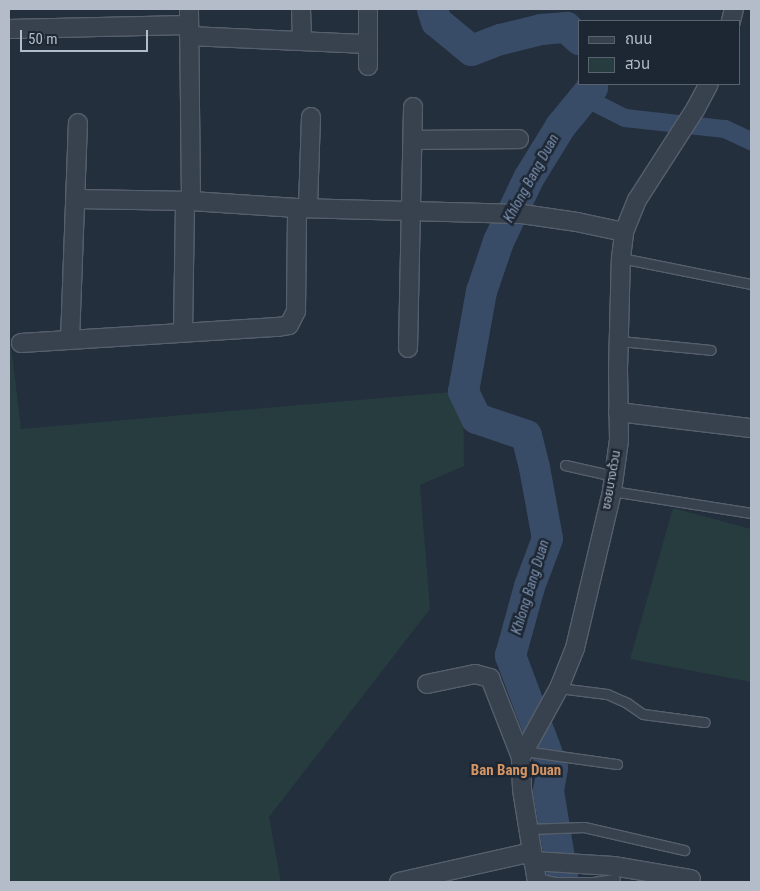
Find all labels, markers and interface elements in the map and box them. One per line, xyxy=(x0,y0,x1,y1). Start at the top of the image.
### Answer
scale bar xyxy=(22,20,150,52)
legend xyxy=(578,20,740,85)
text: 50 m xyxy=(28,30,58,48)
text: ถนน xyxy=(625,30,652,48)
text: สวน xyxy=(625,55,650,73)
water label: Khlong Bang Duan xyxy=(500,131,562,225)
street label: ซอยบางด้วน xyxy=(600,449,624,511)
water label: Khlong Bang Duan xyxy=(508,538,552,636)
district label: Ban Bang Duan xyxy=(471,762,561,780)

